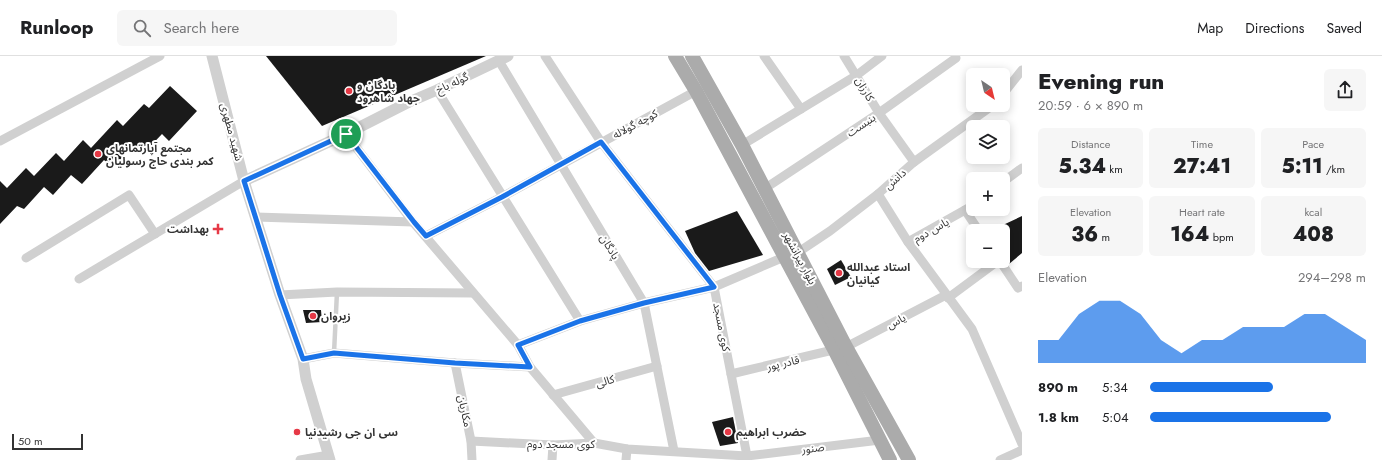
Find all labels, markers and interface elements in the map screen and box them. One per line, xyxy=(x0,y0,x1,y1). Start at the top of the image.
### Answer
search box xyxy=(117,10,397,46)
text: Runloop xyxy=(20,14,93,41)
icon: search xyxy=(131,17,153,39)
text: Search here xyxy=(163,17,239,39)
text: Map xyxy=(1197,18,1223,38)
text: Directions xyxy=(1245,18,1305,38)
text: Saved xyxy=(1327,18,1362,38)
text: Evening run xyxy=(1038,65,1164,97)
street label: گوله باخ xyxy=(433,68,471,98)
north arrow xyxy=(966,68,1010,112)
map controls xyxy=(966,68,1010,268)
button: share xyxy=(1324,69,1366,111)
street label: کارزان xyxy=(852,74,879,105)
place label: پادگان و جهاد شاهرود xyxy=(357,77,420,106)
marker: پادگان و جهاد شاهرود xyxy=(344,86,354,96)
text: 20:59 · 6 × 890 m xyxy=(1038,96,1143,115)
street label: شهید مطهری xyxy=(217,101,248,163)
street label: کوچه گولاله xyxy=(610,105,661,143)
street label: بنبست xyxy=(843,109,879,141)
pin xyxy=(329,117,363,151)
button: layers xyxy=(966,120,1010,164)
icon: arrive xyxy=(335,123,357,145)
text: Distance xyxy=(1071,136,1110,152)
text: Time xyxy=(1191,136,1213,152)
text: Pace xyxy=(1302,136,1324,152)
place label: مجتمع آپارتمانهای کمر بندی حاج رسولیان xyxy=(106,140,215,169)
marker: مجتمع آپارتمانهای کمر بندی حاج رسولیان xyxy=(93,149,103,159)
text: 5.34 xyxy=(1059,152,1106,181)
text: 27:41 xyxy=(1173,152,1231,181)
text: 5:11 xyxy=(1282,152,1323,181)
text: km xyxy=(1106,161,1123,177)
text: /km xyxy=(1323,161,1345,177)
street label: دانش xyxy=(880,165,910,193)
button: + xyxy=(966,172,1010,216)
text: Elevation xyxy=(1070,204,1111,220)
text: Heart rate xyxy=(1179,204,1225,220)
text: kcal xyxy=(1304,204,1322,220)
street label: یاس دوم xyxy=(910,214,952,246)
text: 36 xyxy=(1071,220,1098,249)
text: 164 xyxy=(1170,220,1209,249)
text: 408 xyxy=(1293,220,1334,249)
place label: بهداشت xyxy=(167,221,209,237)
marker: بهداشت xyxy=(212,223,224,235)
button: − xyxy=(966,224,1010,268)
street label: بلوار پیرانشهر xyxy=(779,228,821,287)
text: m xyxy=(1098,229,1110,245)
text: bpm xyxy=(1209,229,1234,245)
street label: پادگان xyxy=(596,231,624,263)
place label: استاد عبدالله کیانیان xyxy=(847,259,910,288)
marker: استاد عبدالله کیانیان xyxy=(834,268,844,278)
text: Elevation xyxy=(1038,268,1087,287)
text: 294–298 m xyxy=(1298,268,1366,287)
street label: کوی مسجد xyxy=(709,301,735,353)
place label: زیروان xyxy=(321,308,351,324)
street label: یاس xyxy=(884,309,908,333)
marker: زیروان xyxy=(308,311,318,321)
street label: قادر پور xyxy=(764,351,801,375)
street label: کالی xyxy=(594,371,617,391)
text: 890 m xyxy=(1038,378,1078,397)
text: 5:34 xyxy=(1102,378,1128,397)
street label: مکاریان xyxy=(454,394,476,429)
text: 1.8 km xyxy=(1038,408,1079,427)
text: 5:04 xyxy=(1102,408,1129,427)
place label: سی ان جی رشیدنیا xyxy=(305,424,398,440)
place label: حضرب ابراهیم xyxy=(736,424,807,441)
marker: سی ان جی رشیدنیا xyxy=(292,427,302,437)
marker: حضرب ابراهیم xyxy=(723,427,733,437)
scale bar xyxy=(12,432,83,451)
text: 50 m xyxy=(18,433,43,449)
street label: کوی مسجد دوم xyxy=(527,436,596,452)
street label: صنور xyxy=(800,439,825,457)

